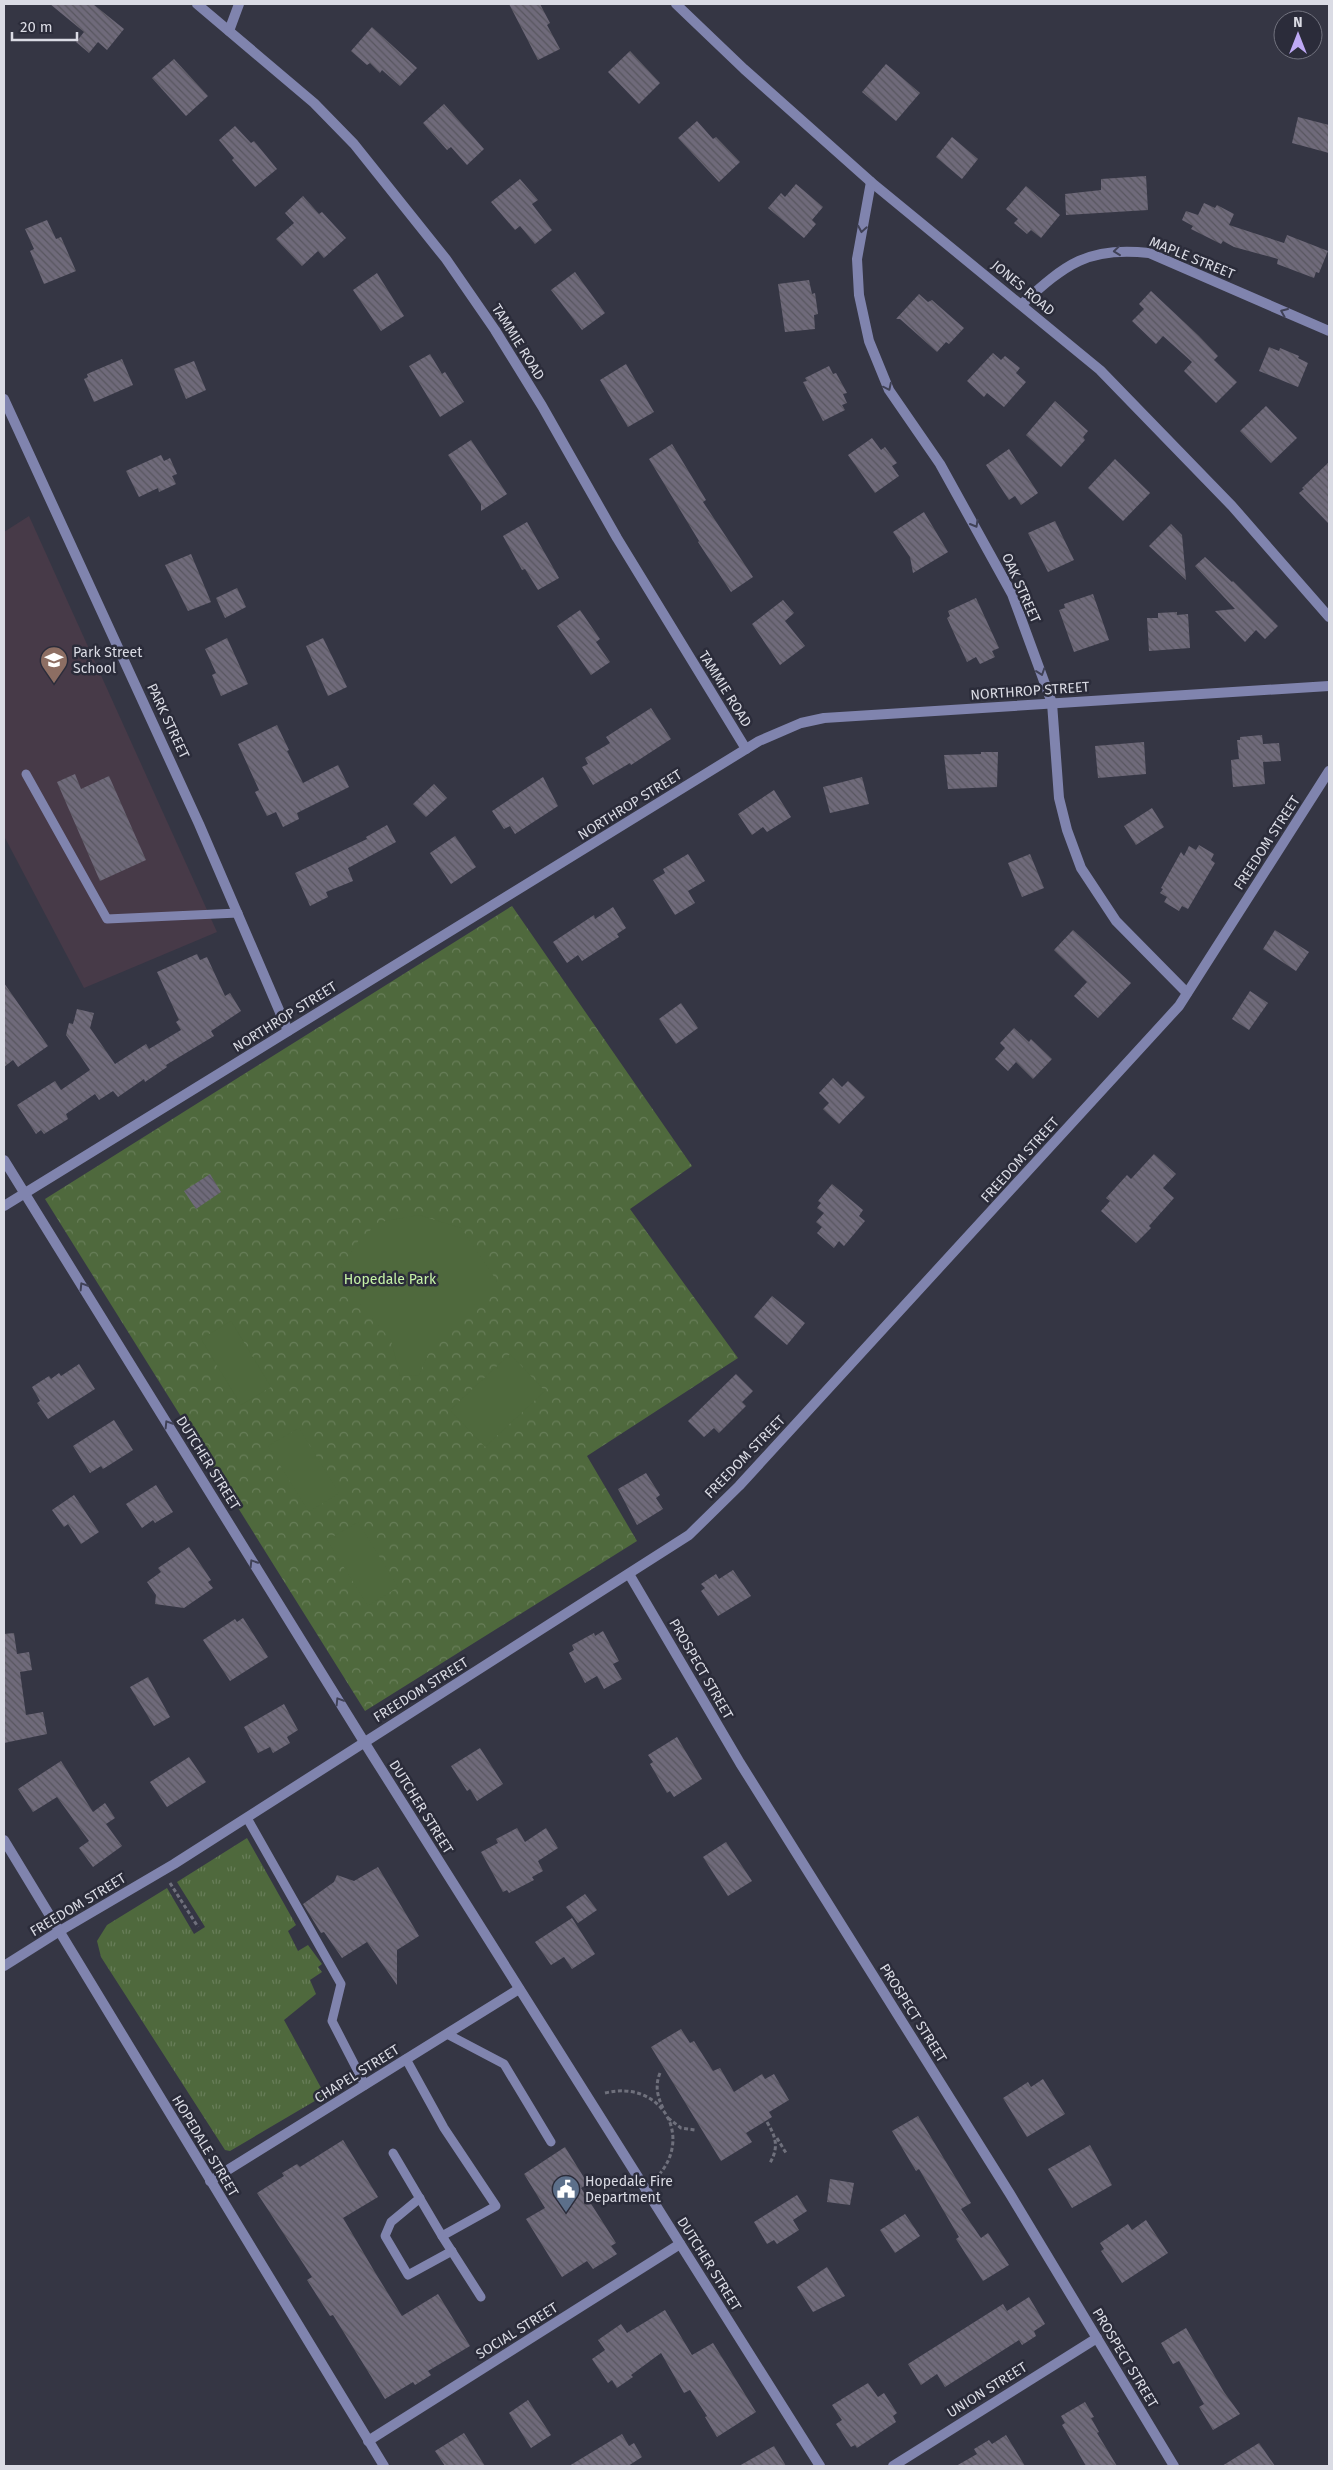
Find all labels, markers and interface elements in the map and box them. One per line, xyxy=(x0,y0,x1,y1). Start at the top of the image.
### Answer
scale bar xyxy=(12,10,78,42)
north arrow xyxy=(1273,10,1323,60)
text: N xyxy=(1293,14,1303,31)
text: 20 m xyxy=(20,18,53,36)
one-way arrow xyxy=(857,225,867,234)
street label: MAPLE STREET xyxy=(1147,233,1238,283)
one-way arrow xyxy=(1112,245,1120,256)
street label: JONES ROAD xyxy=(988,257,1058,319)
street label: TAMMIE ROAD xyxy=(488,301,548,383)
one-way arrow xyxy=(1281,307,1289,317)
one-way arrow xyxy=(882,381,892,390)
one-way arrow xyxy=(968,518,978,527)
street label: OAK STREET xyxy=(998,550,1044,626)
place label: Park Street School xyxy=(73,644,143,677)
school or university icon: Park Street School xyxy=(39,645,69,684)
street label: TAMMIE ROAD xyxy=(695,648,755,730)
one-way arrow xyxy=(1035,667,1045,675)
street label: NORTHROP STREET xyxy=(970,678,1091,704)
street label: PARK STREET xyxy=(143,681,193,762)
street label: NORTHROP STREET xyxy=(575,766,686,844)
street label: FREEDOM STREET xyxy=(1230,792,1304,893)
street label: NORTHROP STREET xyxy=(230,978,341,1056)
street label: FREEDOM STREET xyxy=(977,1113,1063,1206)
park label: Hopedale Park xyxy=(344,1271,437,1288)
one-way arrow xyxy=(79,1283,89,1292)
street label: FREEDOM STREET xyxy=(701,1411,789,1502)
street label: DUTCHER STREET xyxy=(172,1413,244,1514)
one-way arrow xyxy=(165,1421,174,1430)
one-way arrow xyxy=(250,1559,260,1568)
street label: PROSPECT STREET xyxy=(665,1616,737,1723)
street label: FREEDOM STREET xyxy=(370,1654,472,1726)
one-way arrow xyxy=(335,1697,345,1706)
street label: DUTCHER STREET xyxy=(385,1757,457,1858)
street label: FREEDOM STREET xyxy=(27,1869,130,1940)
street label: PROSPECT STREET xyxy=(876,1961,951,2066)
street label: CHAPEL STREET xyxy=(311,2041,403,2107)
street label: HOPEDALE STREET xyxy=(168,2092,242,2200)
place label: Hopedale Fire Department xyxy=(585,2173,673,2206)
public building icon: Hopedale Fire Department xyxy=(551,2174,581,2213)
street label: DUTCHER STREET xyxy=(673,2214,745,2315)
street label: SOCIAL STREET xyxy=(473,2299,562,2363)
street label: PROSPECT STREET xyxy=(1089,2305,1162,2412)
street label: UNION STREET xyxy=(944,2358,1031,2421)

